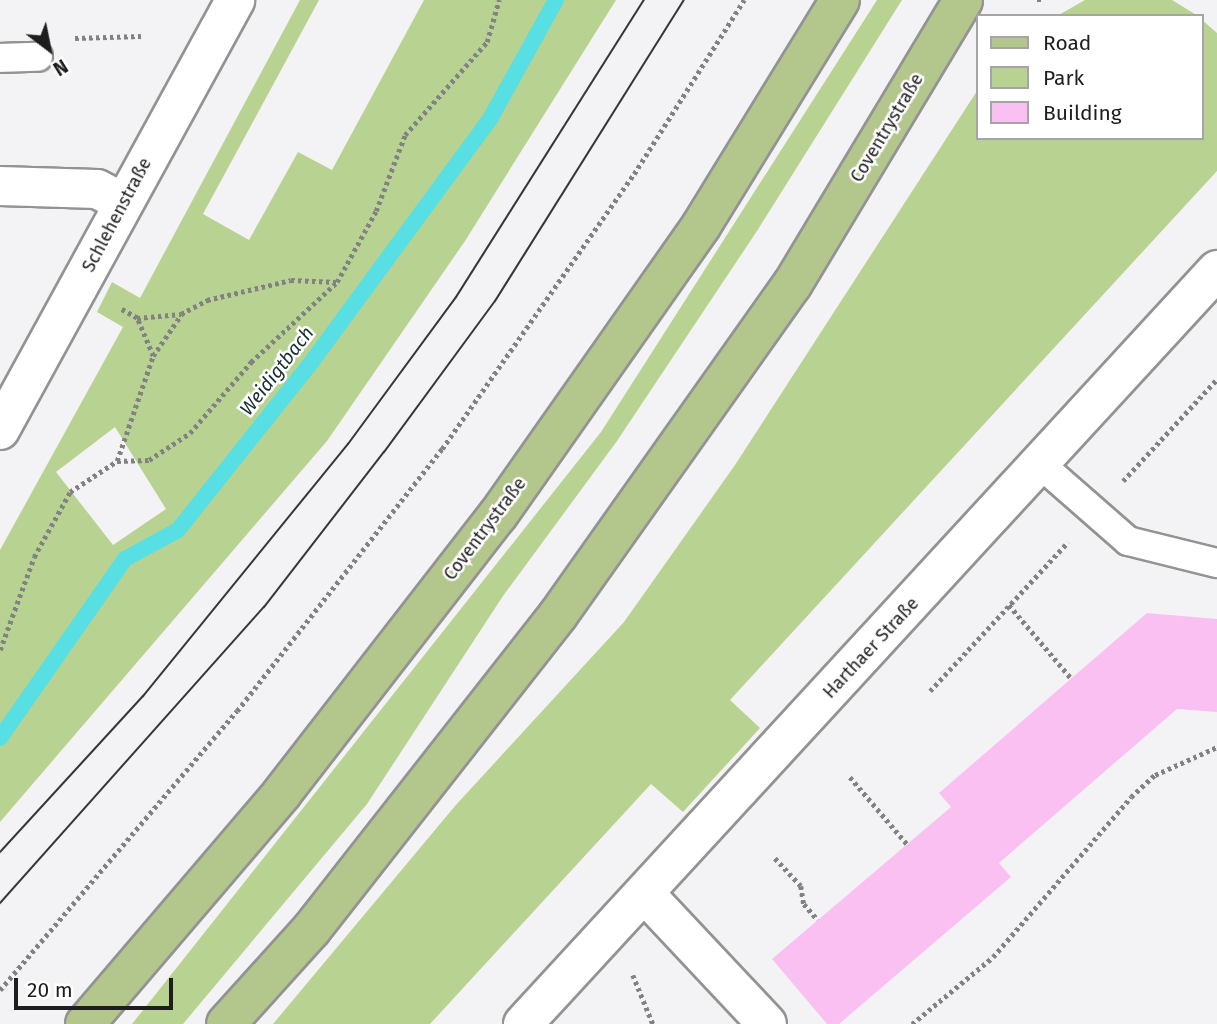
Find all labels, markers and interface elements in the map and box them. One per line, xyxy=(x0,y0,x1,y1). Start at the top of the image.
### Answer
north arrow xyxy=(14,14,84,84)
legend xyxy=(976,14,1203,140)
text: Road xyxy=(1043,30,1091,56)
text: N xyxy=(49,54,72,80)
text: Park xyxy=(1043,65,1084,91)
street label: Coventrystraße xyxy=(846,70,928,186)
text: Building xyxy=(1043,100,1122,126)
street label: Schlehenstraße xyxy=(78,154,156,276)
water label: Weidigtbach xyxy=(235,322,319,420)
street label: Coventrystraße xyxy=(439,473,531,585)
street label: Harthaer Straße xyxy=(819,593,923,703)
scale bar xyxy=(18,964,177,1008)
text: 20 m xyxy=(27,977,73,1003)

